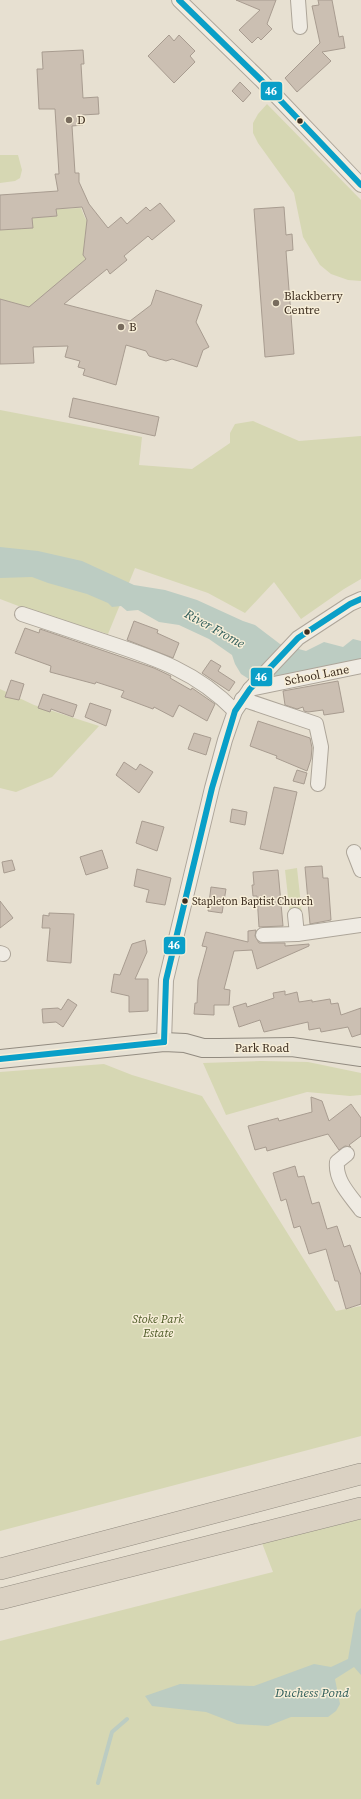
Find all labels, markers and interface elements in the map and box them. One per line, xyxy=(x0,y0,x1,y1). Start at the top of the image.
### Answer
line badge: 46 xyxy=(260,81,283,101)
text: 46 xyxy=(265,84,277,99)
place label: D xyxy=(77,112,86,128)
marker: D xyxy=(64,115,74,125)
unlabelled marker xyxy=(295,116,305,126)
place label: Blackberry Centre xyxy=(284,288,344,318)
marker: Blackberry Centre xyxy=(271,298,281,308)
place label: B xyxy=(129,319,137,335)
marker: B xyxy=(116,322,126,332)
water label: River Frome xyxy=(181,605,248,652)
unlabelled marker xyxy=(302,627,312,637)
street label: School Lane xyxy=(284,661,350,689)
line badge: 46 xyxy=(250,667,273,687)
text: 46 xyxy=(255,670,267,685)
place label: Stapleton Baptist Church xyxy=(192,894,314,909)
marker: Stapleton Baptist Church xyxy=(180,896,190,906)
line badge: 46 xyxy=(163,936,186,955)
text: 46 xyxy=(168,938,180,953)
street label: Park Road xyxy=(235,1040,289,1056)
park label: Stoke Park Estate xyxy=(132,1311,184,1341)
water label: Duchess Pond xyxy=(274,1684,349,1701)

